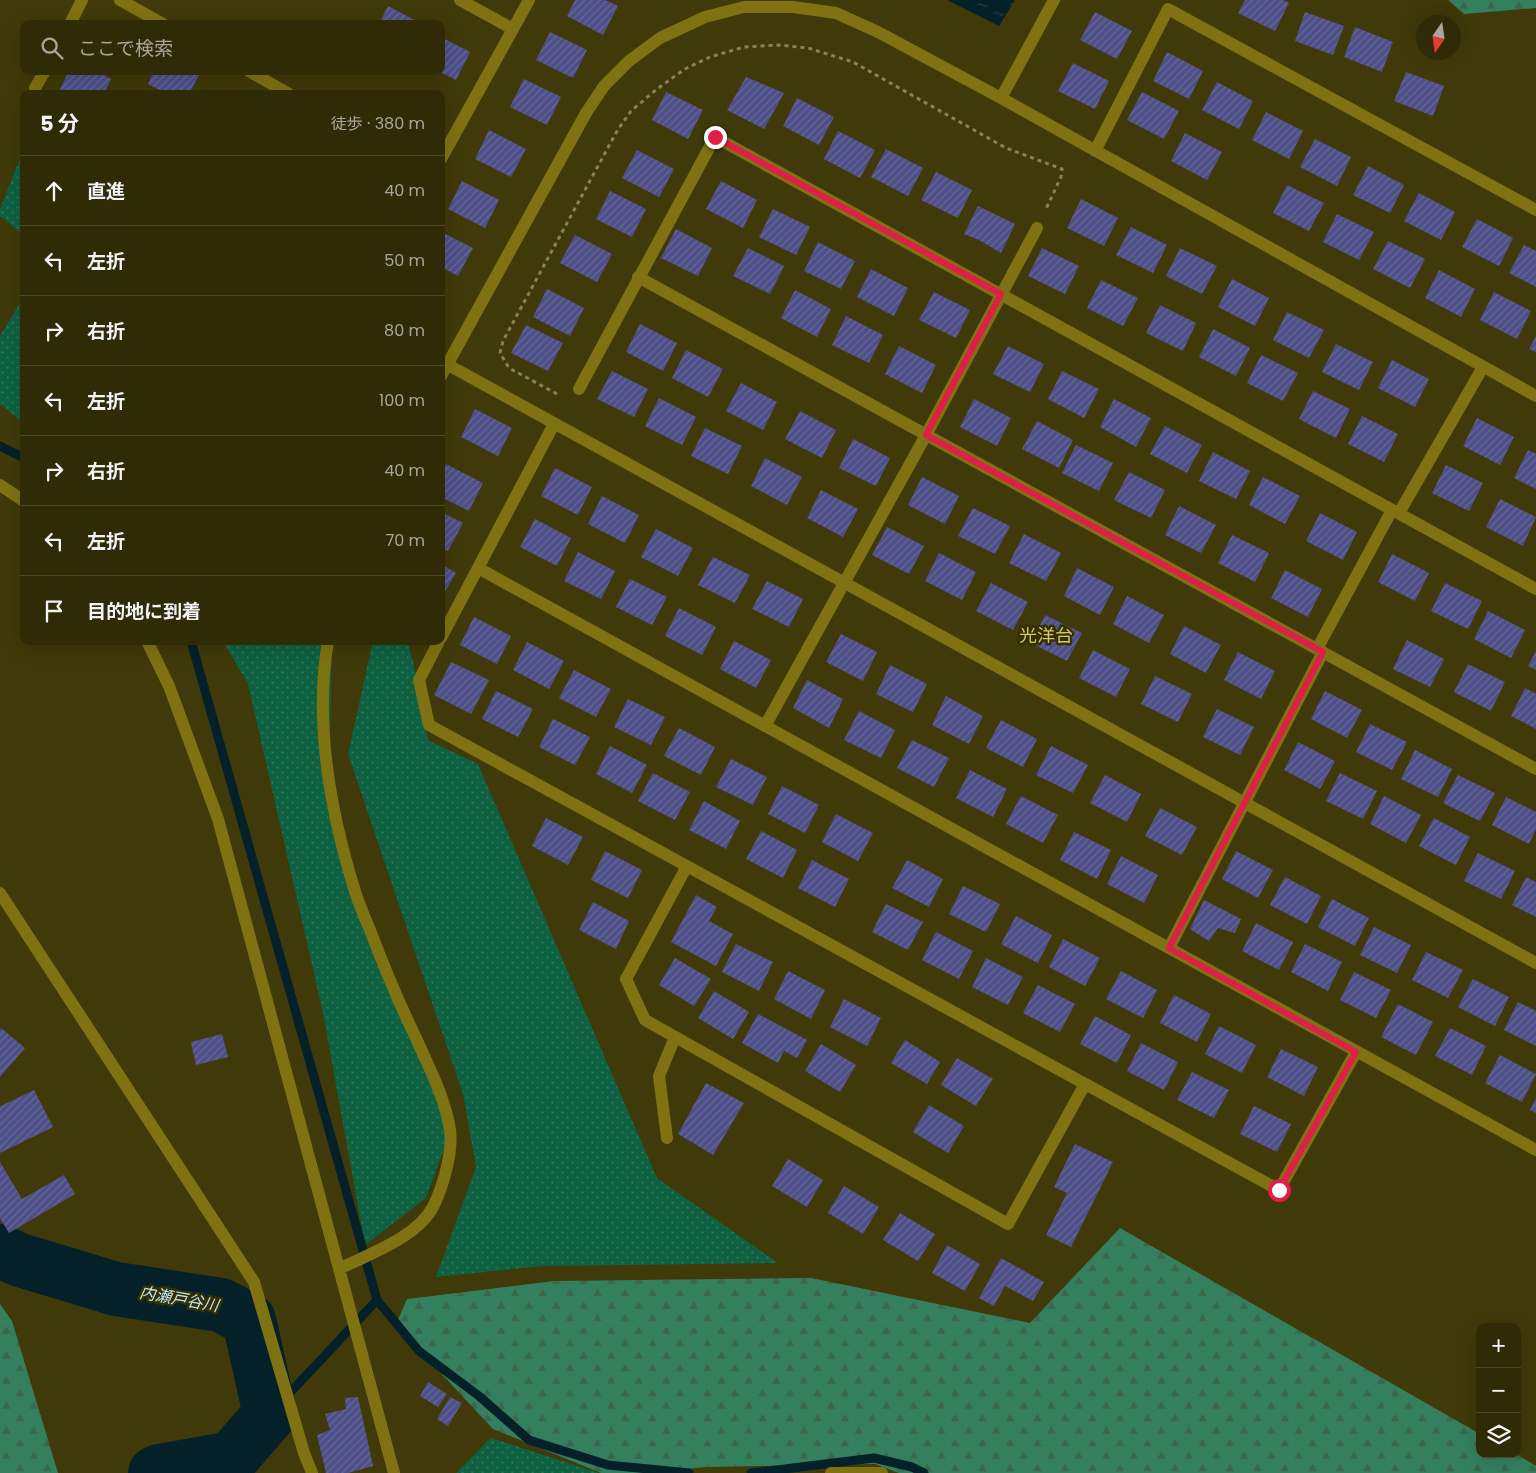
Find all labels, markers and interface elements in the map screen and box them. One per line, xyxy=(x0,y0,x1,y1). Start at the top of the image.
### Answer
north arrow xyxy=(1416,15,1461,60)
search box xyxy=(20,20,445,75)
icon: search xyxy=(38,34,66,62)
text: ここで検索 xyxy=(78,35,173,62)
text: 5 分 xyxy=(40,109,79,138)
text: 徒歩 · 380 m xyxy=(331,112,425,135)
route end xyxy=(704,126,727,149)
icon: ahead xyxy=(40,177,68,205)
text: 直進 xyxy=(87,178,125,205)
text: 40 m xyxy=(384,179,425,202)
icon: left xyxy=(40,247,68,275)
text: 左折 xyxy=(87,248,125,275)
text: 50 m xyxy=(384,249,425,272)
icon: right xyxy=(40,317,68,345)
text: 右折 xyxy=(87,318,125,345)
text: 80 m xyxy=(384,319,425,342)
icon: left xyxy=(40,387,68,415)
text: 左折 xyxy=(87,388,125,415)
text: 100 m xyxy=(379,389,425,412)
icon: right xyxy=(40,457,68,485)
text: 右折 xyxy=(87,458,125,485)
text: 40 m xyxy=(384,459,425,482)
icon: left xyxy=(40,527,68,555)
text: 左折 xyxy=(87,528,125,555)
text: 70 m xyxy=(385,529,425,552)
icon: arrive xyxy=(40,597,68,625)
text: 目的地に到着 xyxy=(87,598,201,625)
district label: 光洋台 xyxy=(1019,623,1073,648)
route start xyxy=(1268,1179,1291,1202)
water label: 内瀬戸谷川 xyxy=(138,1281,222,1318)
map controls xyxy=(1476,1323,1521,1458)
button: + xyxy=(1476,1323,1521,1368)
button: − xyxy=(1476,1368,1521,1413)
button: layers xyxy=(1476,1413,1521,1458)

